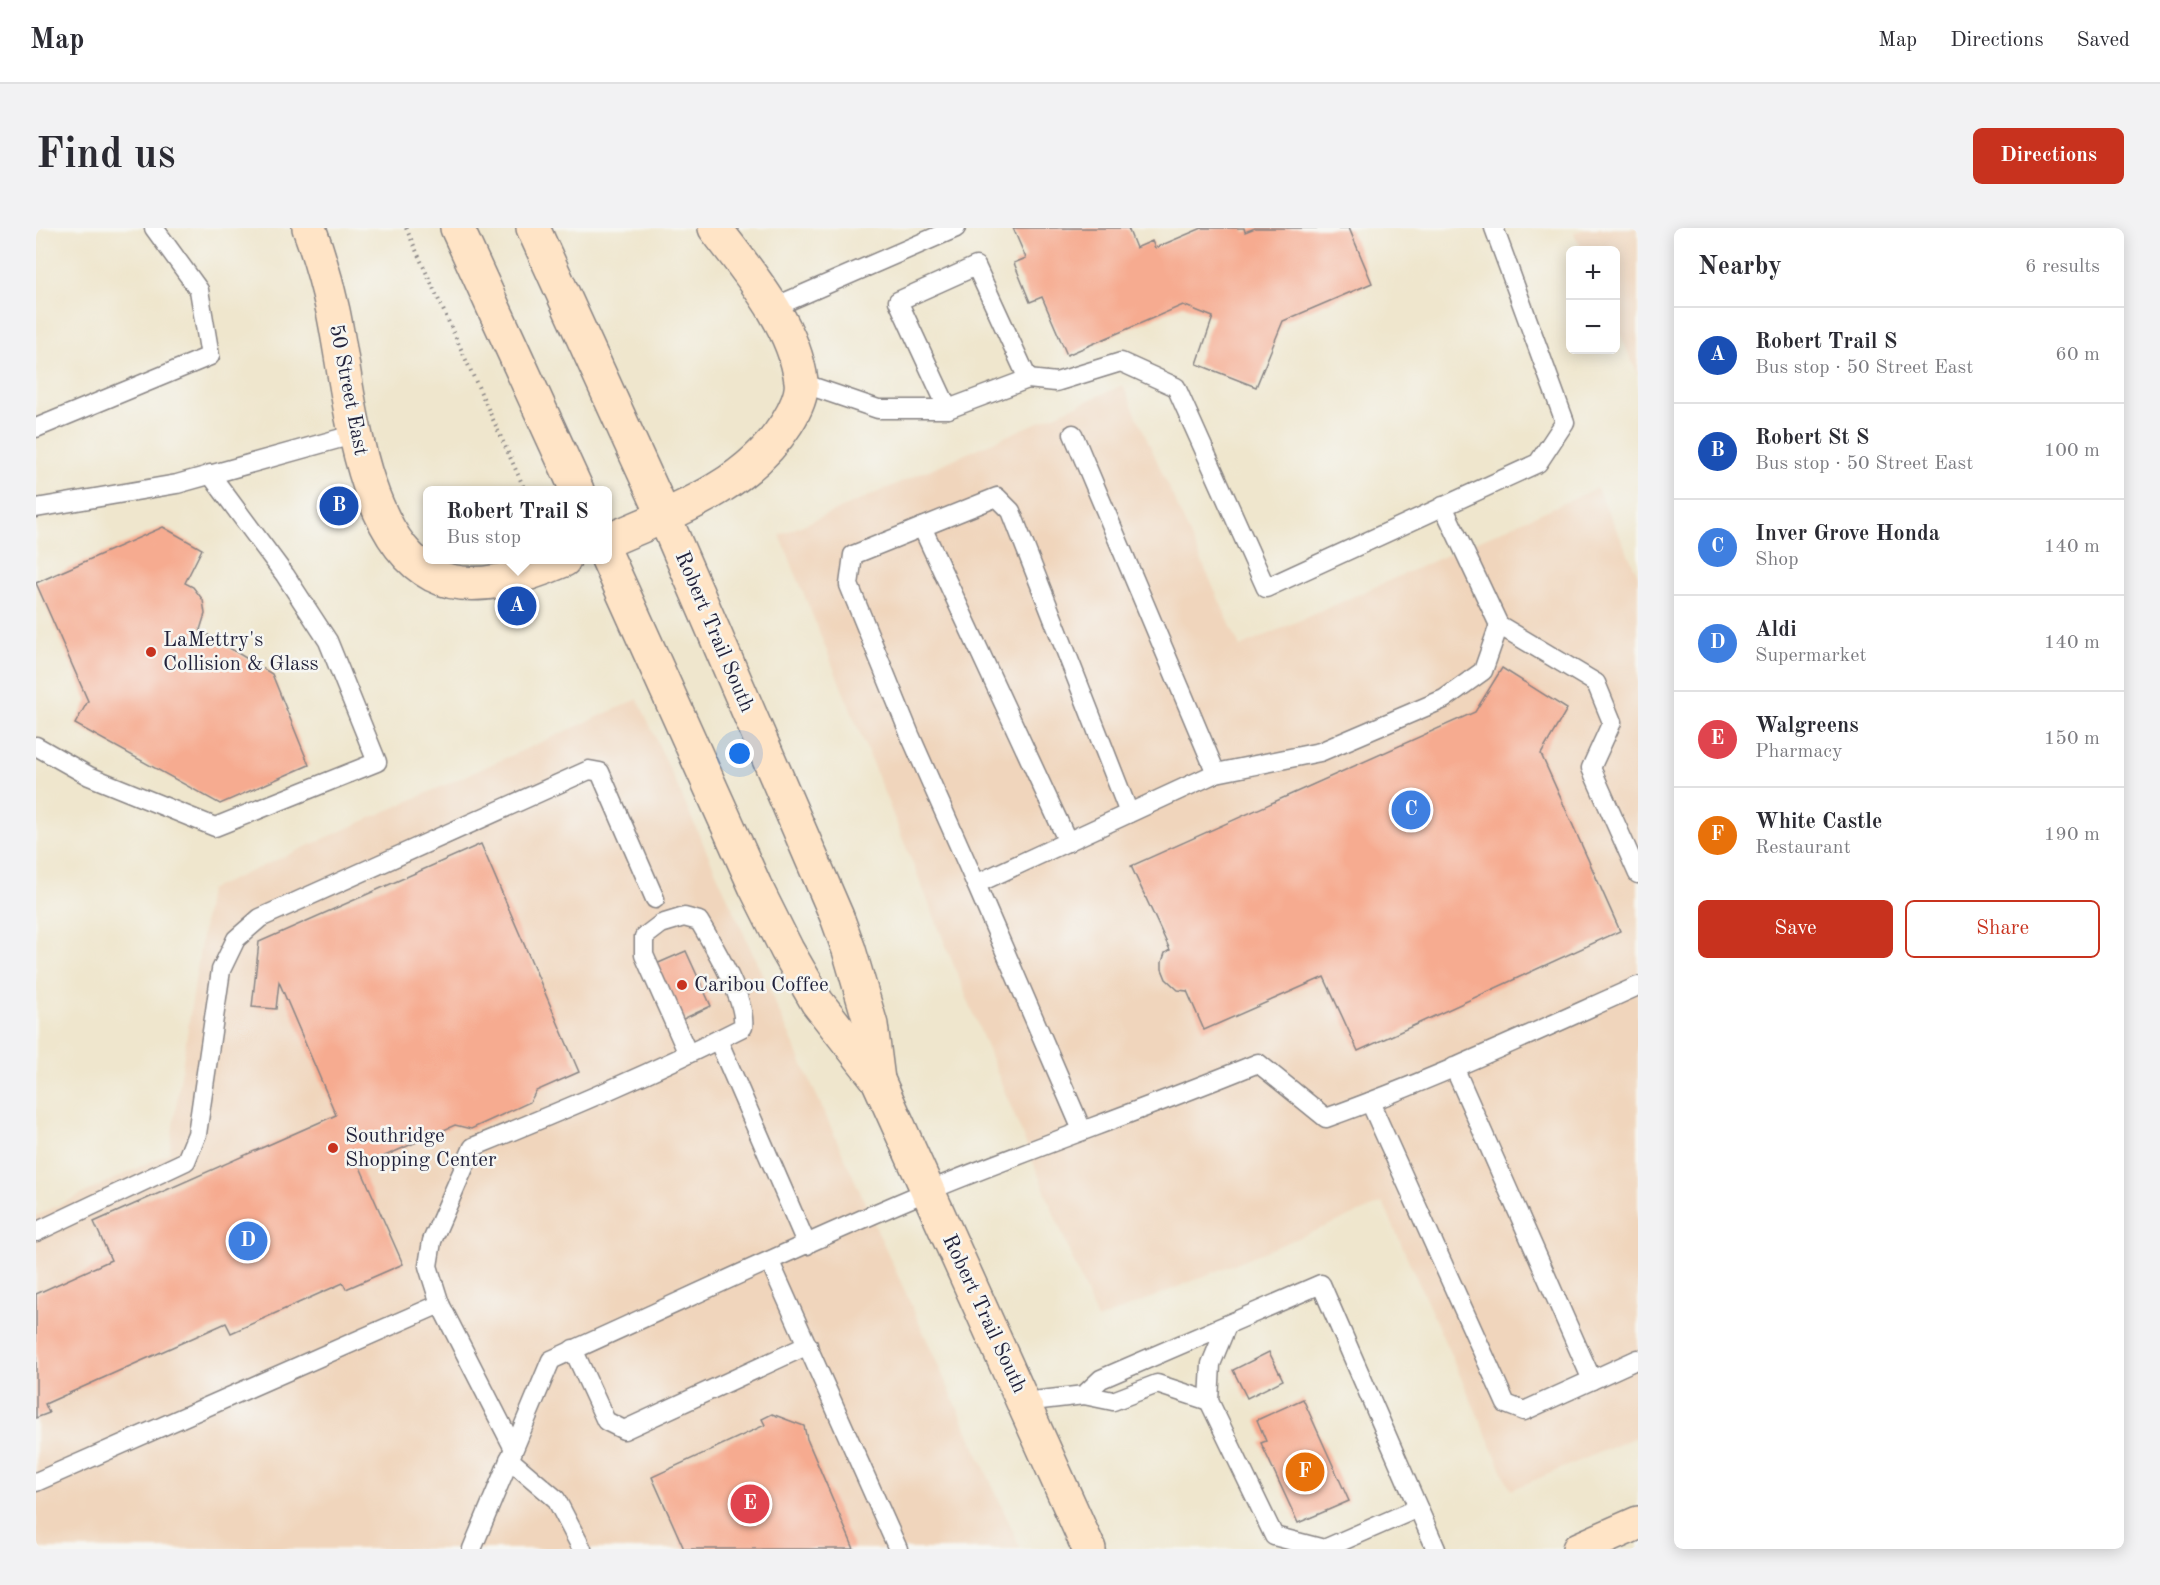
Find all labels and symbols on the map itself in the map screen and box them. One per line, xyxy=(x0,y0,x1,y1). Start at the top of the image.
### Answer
street label: 50 Street East xyxy=(325,323,371,457)
pin: B xyxy=(320,484,358,528)
street label: Robert Trail South xyxy=(671,549,757,715)
pin: A xyxy=(498,584,536,628)
place label: LaMettry's Collision & Glass xyxy=(163,630,319,675)
marker: LaMettry's Collision & Glass xyxy=(144,645,158,659)
your location xyxy=(725,739,754,768)
pin: C xyxy=(1392,788,1430,832)
place label: Caribou Coffee xyxy=(694,975,829,996)
marker: Caribou Coffee xyxy=(675,978,689,992)
place label: Southridge Shopping Center xyxy=(345,1126,497,1171)
marker: Southridge Shopping Center xyxy=(326,1141,340,1155)
pin: D xyxy=(228,1218,268,1264)
street label: Robert Trail South xyxy=(938,1231,1030,1397)
pin: F xyxy=(1286,1450,1324,1494)
pin: E xyxy=(730,1482,770,1526)

